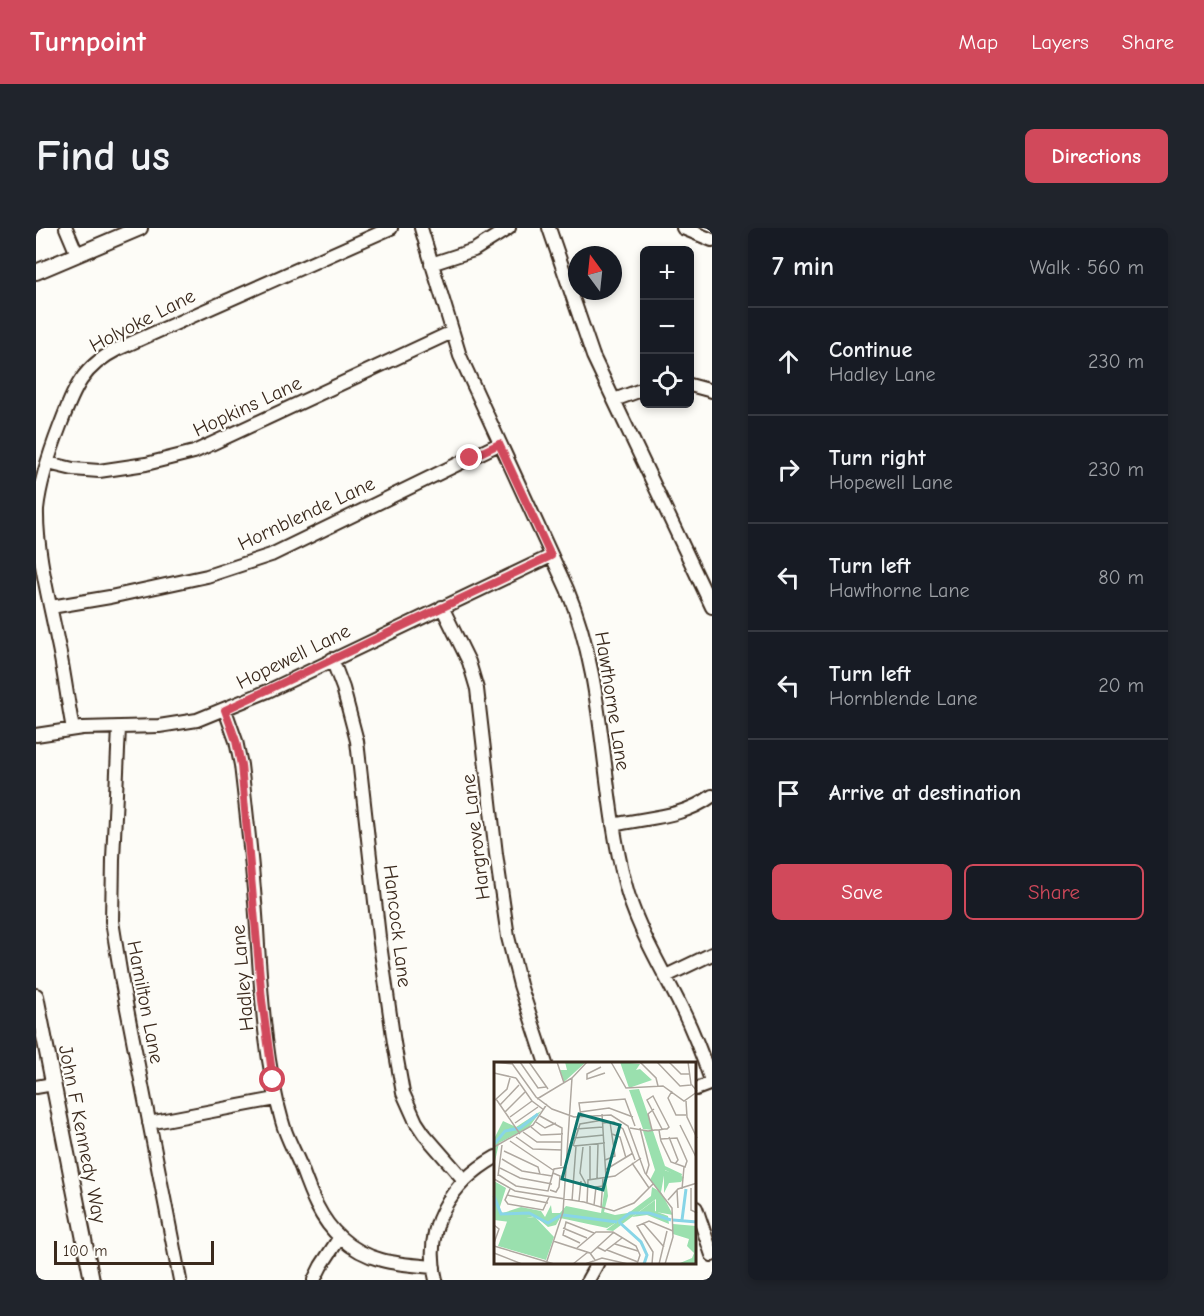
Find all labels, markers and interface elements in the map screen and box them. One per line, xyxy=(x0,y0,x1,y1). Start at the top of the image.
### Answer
text: Turnpoint xyxy=(30,26,146,58)
text: Map xyxy=(959,30,998,54)
text: Layers xyxy=(1031,30,1089,54)
text: Share xyxy=(1122,30,1174,54)
button: Directions xyxy=(1025,129,1168,183)
text: Find us xyxy=(36,132,170,181)
north arrow xyxy=(568,246,622,300)
map controls xyxy=(640,246,694,408)
button: + xyxy=(640,246,694,300)
text: 7 min xyxy=(772,252,834,282)
text: Walk · 560 m xyxy=(1030,256,1144,279)
street label: Holyoke Lane xyxy=(85,284,199,357)
button: − xyxy=(640,300,694,354)
text: Continue xyxy=(829,337,912,363)
icon: ahead xyxy=(772,345,805,378)
text: 230 m xyxy=(1088,350,1144,373)
button: locate xyxy=(640,354,694,408)
text: Hadley Lane xyxy=(829,363,935,386)
street label: Hopkins Lane xyxy=(189,371,305,442)
route end xyxy=(456,444,482,470)
text: Turn right xyxy=(829,445,926,471)
icon: right xyxy=(772,453,805,486)
text: 230 m xyxy=(1088,458,1144,481)
text: Hopewell Lane xyxy=(829,471,953,494)
street label: Hornblende Lane xyxy=(234,472,378,555)
text: Turn left xyxy=(829,553,911,579)
icon: left xyxy=(772,561,805,594)
text: 80 m xyxy=(1098,566,1144,589)
text: Hawthorne Lane xyxy=(829,579,970,602)
street label: Hopewell Lane xyxy=(233,619,354,694)
street label: Hawthorne Lane xyxy=(590,630,635,772)
text: Turn left xyxy=(829,661,911,687)
icon: left xyxy=(772,669,805,702)
text: 20 m xyxy=(1098,674,1144,697)
text: Hornblende Lane xyxy=(829,687,978,710)
street label: Hargrove Lane xyxy=(456,773,495,901)
icon: arrive xyxy=(772,777,805,810)
text: Arrive at destination xyxy=(829,780,1021,806)
street label: Hancock Lane xyxy=(379,864,416,989)
button: Save xyxy=(772,864,952,920)
button: Share xyxy=(964,864,1144,920)
street label: Hadley Lane xyxy=(226,924,259,1032)
street label: Hamilton Lane xyxy=(122,939,169,1066)
street label: John F Kennedy Way xyxy=(54,1043,111,1225)
inset map xyxy=(494,1062,697,1265)
route start xyxy=(259,1066,285,1092)
scale bar xyxy=(54,1238,214,1266)
text: 100 m xyxy=(63,1242,107,1260)

